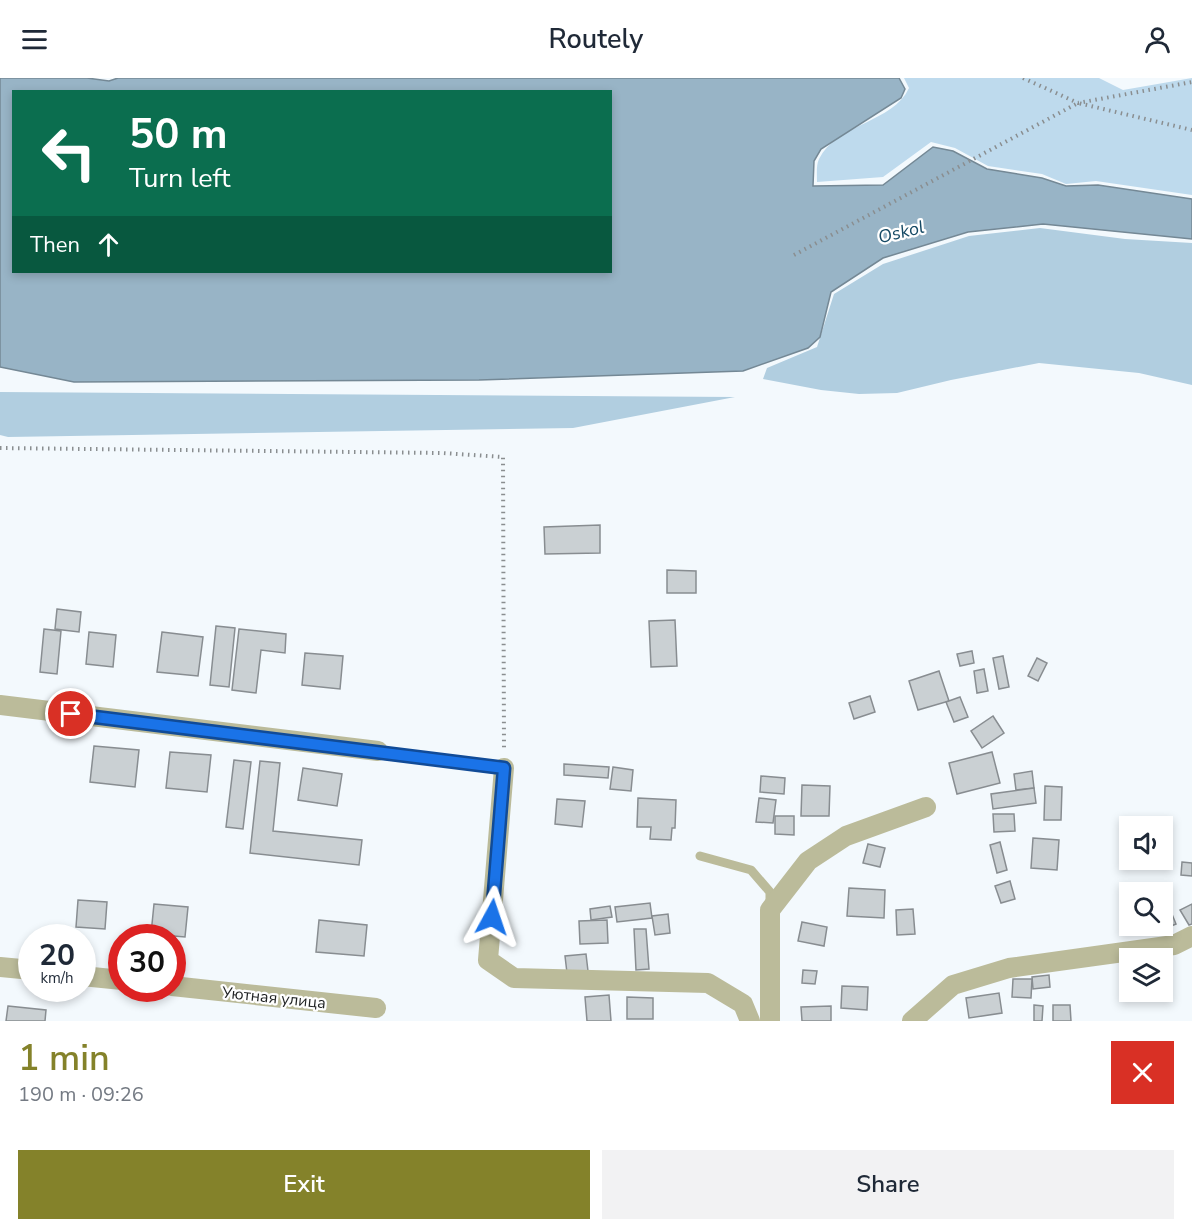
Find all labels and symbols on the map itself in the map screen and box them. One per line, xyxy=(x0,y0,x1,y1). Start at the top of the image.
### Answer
water label: Oskol xyxy=(875,215,927,249)
pin xyxy=(45,688,96,739)
position arrow xyxy=(460,885,524,949)
speed limit sign: 30 xyxy=(108,924,186,1002)
street label: Уютная улица xyxy=(220,982,327,1014)

